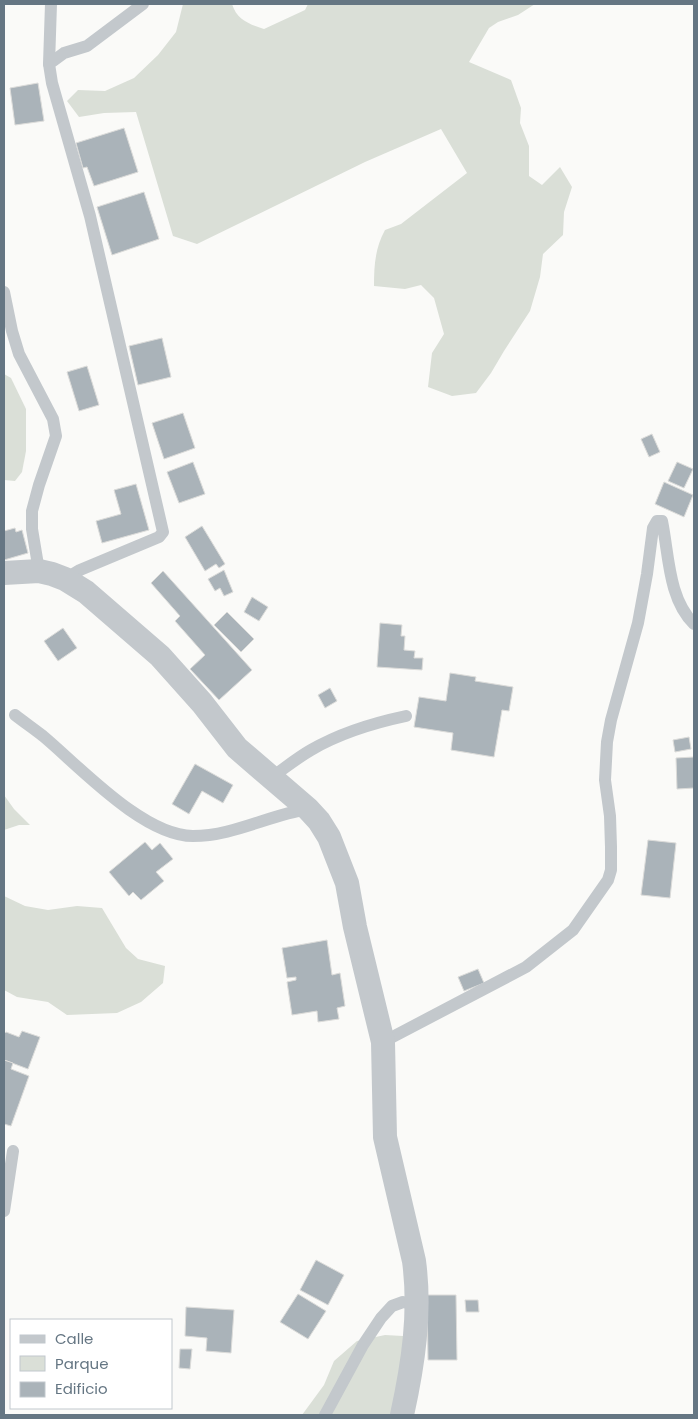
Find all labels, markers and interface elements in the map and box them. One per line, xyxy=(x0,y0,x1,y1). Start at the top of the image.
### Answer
legend xyxy=(10,1319,172,1409)
text: Calle xyxy=(55,1328,93,1349)
text: Parque xyxy=(55,1353,108,1374)
text: Edificio xyxy=(55,1378,108,1399)

